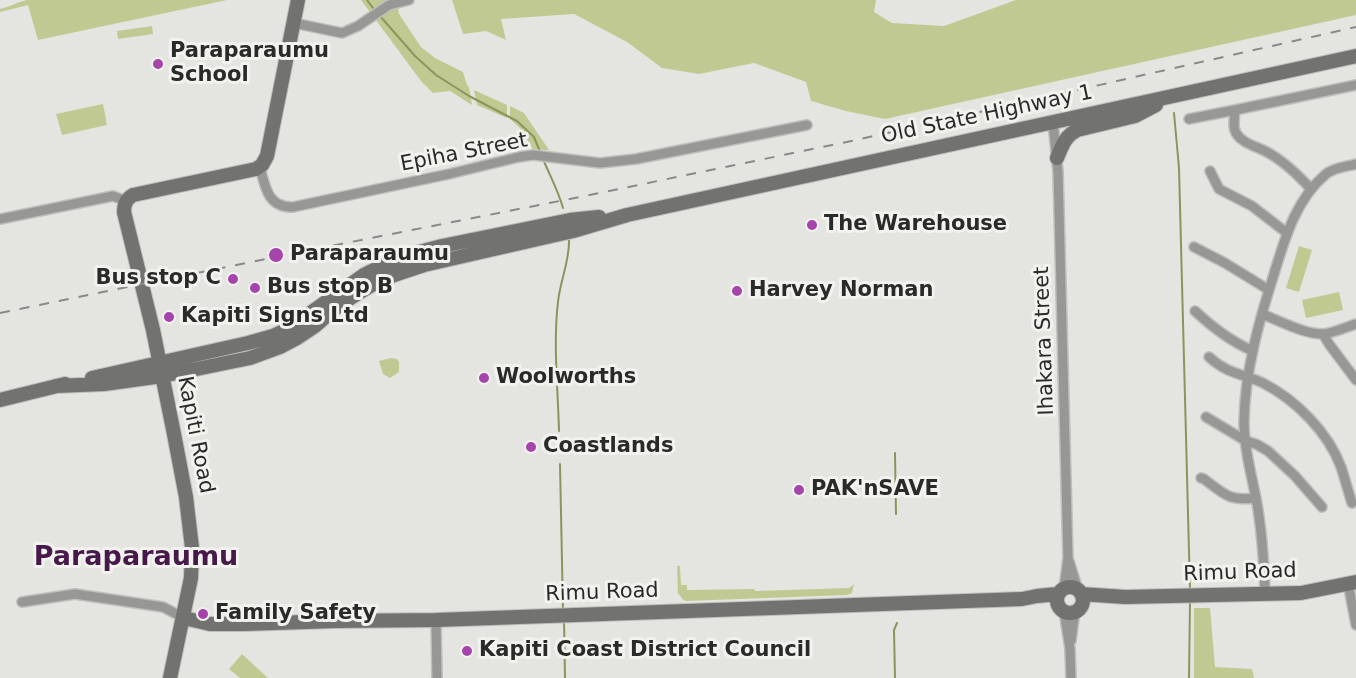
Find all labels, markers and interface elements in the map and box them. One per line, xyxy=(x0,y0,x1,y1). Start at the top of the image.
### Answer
place label: Paraparaumu School xyxy=(170,39,329,89)
marker: Paraparaumu School xyxy=(151,57,165,71)
street label: Old State Highway 1 xyxy=(879,80,1095,150)
street label: Epiha Street xyxy=(398,128,530,178)
place label: The Warehouse xyxy=(824,212,1007,238)
marker: The Warehouse xyxy=(805,218,819,232)
place label: Paraparaumu xyxy=(290,242,449,268)
marker: Paraparaumu xyxy=(267,246,285,264)
place label: Bus stop C xyxy=(96,266,221,292)
street label: Ihakara Street xyxy=(1030,266,1060,416)
marker: Bus stop C xyxy=(226,272,240,286)
place label: Bus stop B xyxy=(267,275,393,301)
place label: Harvey Norman xyxy=(749,278,933,304)
marker: Bus stop B xyxy=(248,281,262,295)
marker: Harvey Norman xyxy=(730,284,744,298)
place label: Kapiti Signs Ltd xyxy=(181,304,369,330)
marker: Kapiti Signs Ltd xyxy=(162,310,176,324)
place label: Woolworths xyxy=(496,365,636,391)
marker: Woolworths xyxy=(477,371,491,385)
street label: Kapiti Road xyxy=(171,374,219,496)
place label: Coastlands xyxy=(543,434,673,460)
marker: Coastlands xyxy=(524,440,538,454)
place label: PAK'nSAVE xyxy=(811,477,939,503)
marker: PAK'nSAVE xyxy=(792,483,806,497)
district label: Paraparaumu xyxy=(34,542,238,574)
street label: Rimu Road xyxy=(1183,558,1297,588)
street label: Rimu Road xyxy=(545,578,659,608)
place label: Family Safety xyxy=(215,601,376,627)
marker: Family Safety xyxy=(196,607,210,621)
place label: Kapiti Coast District Council xyxy=(479,638,811,664)
marker: Kapiti Coast District Council xyxy=(460,644,474,658)

